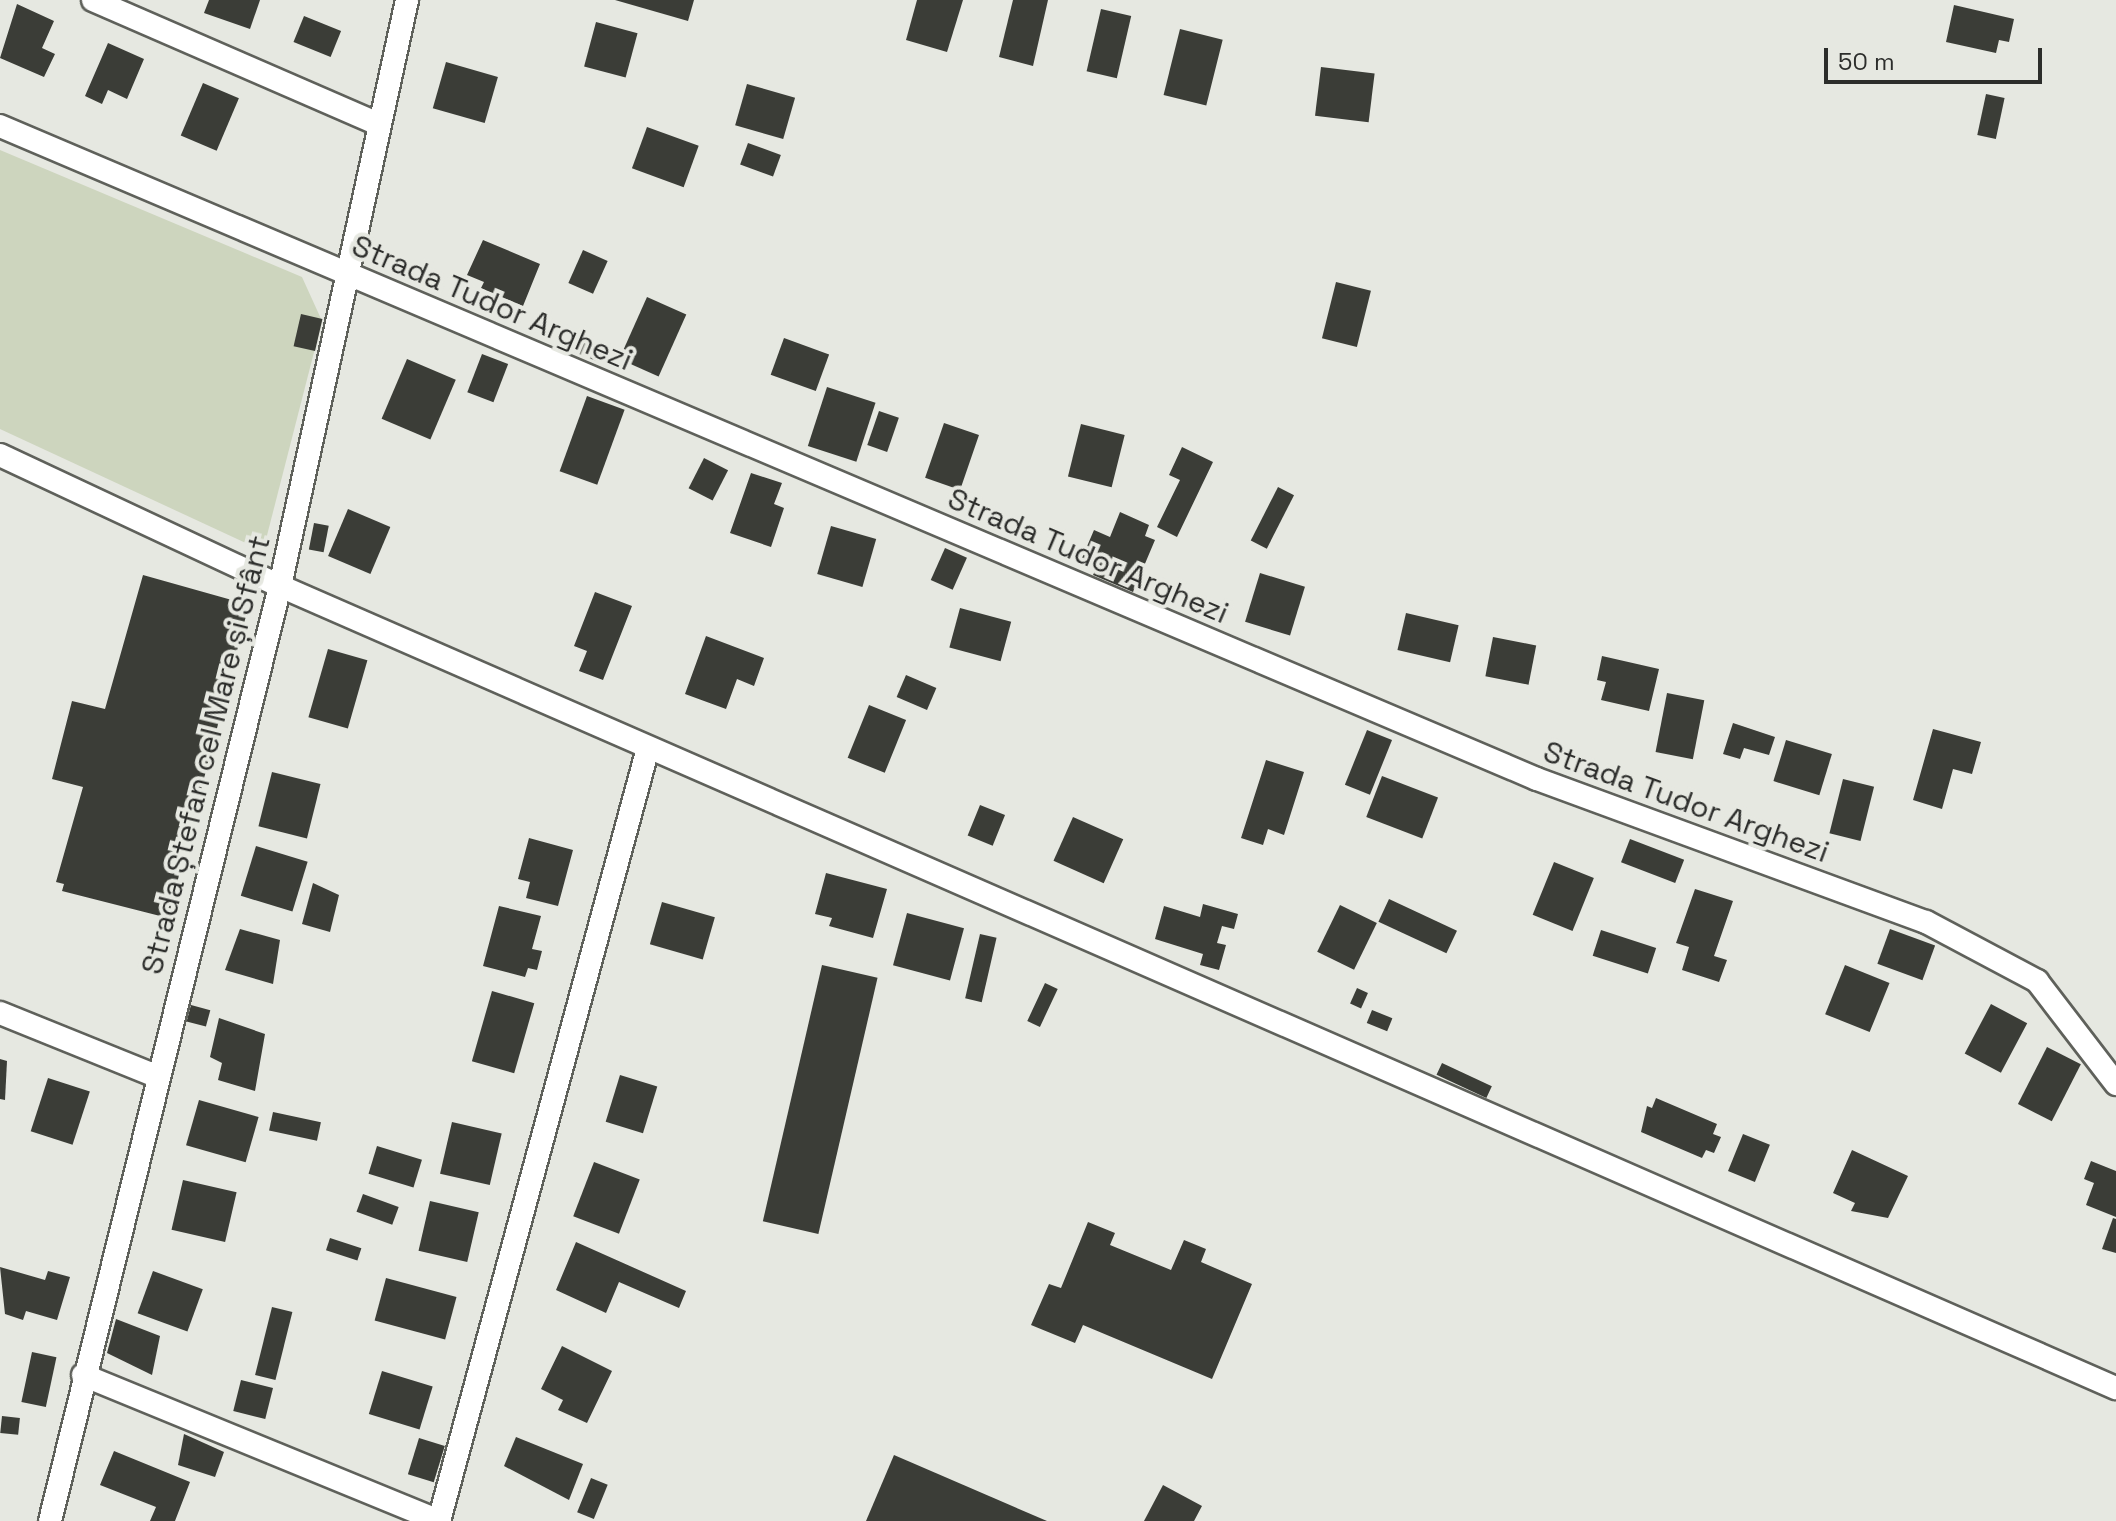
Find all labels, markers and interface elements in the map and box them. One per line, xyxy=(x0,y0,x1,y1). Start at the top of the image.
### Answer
scale bar xyxy=(1828,32,2046,82)
text: 50 m xyxy=(1838,46,1895,77)
street label: Strada Tudor Arghezi xyxy=(346,227,638,379)
street label: Strada Tudor Arghezi xyxy=(942,480,1234,632)
street label: Strada Ștefan cel Mare și Sfânt xyxy=(134,532,278,978)
street label: Strada Tudor Arghezi xyxy=(1538,733,1834,871)

